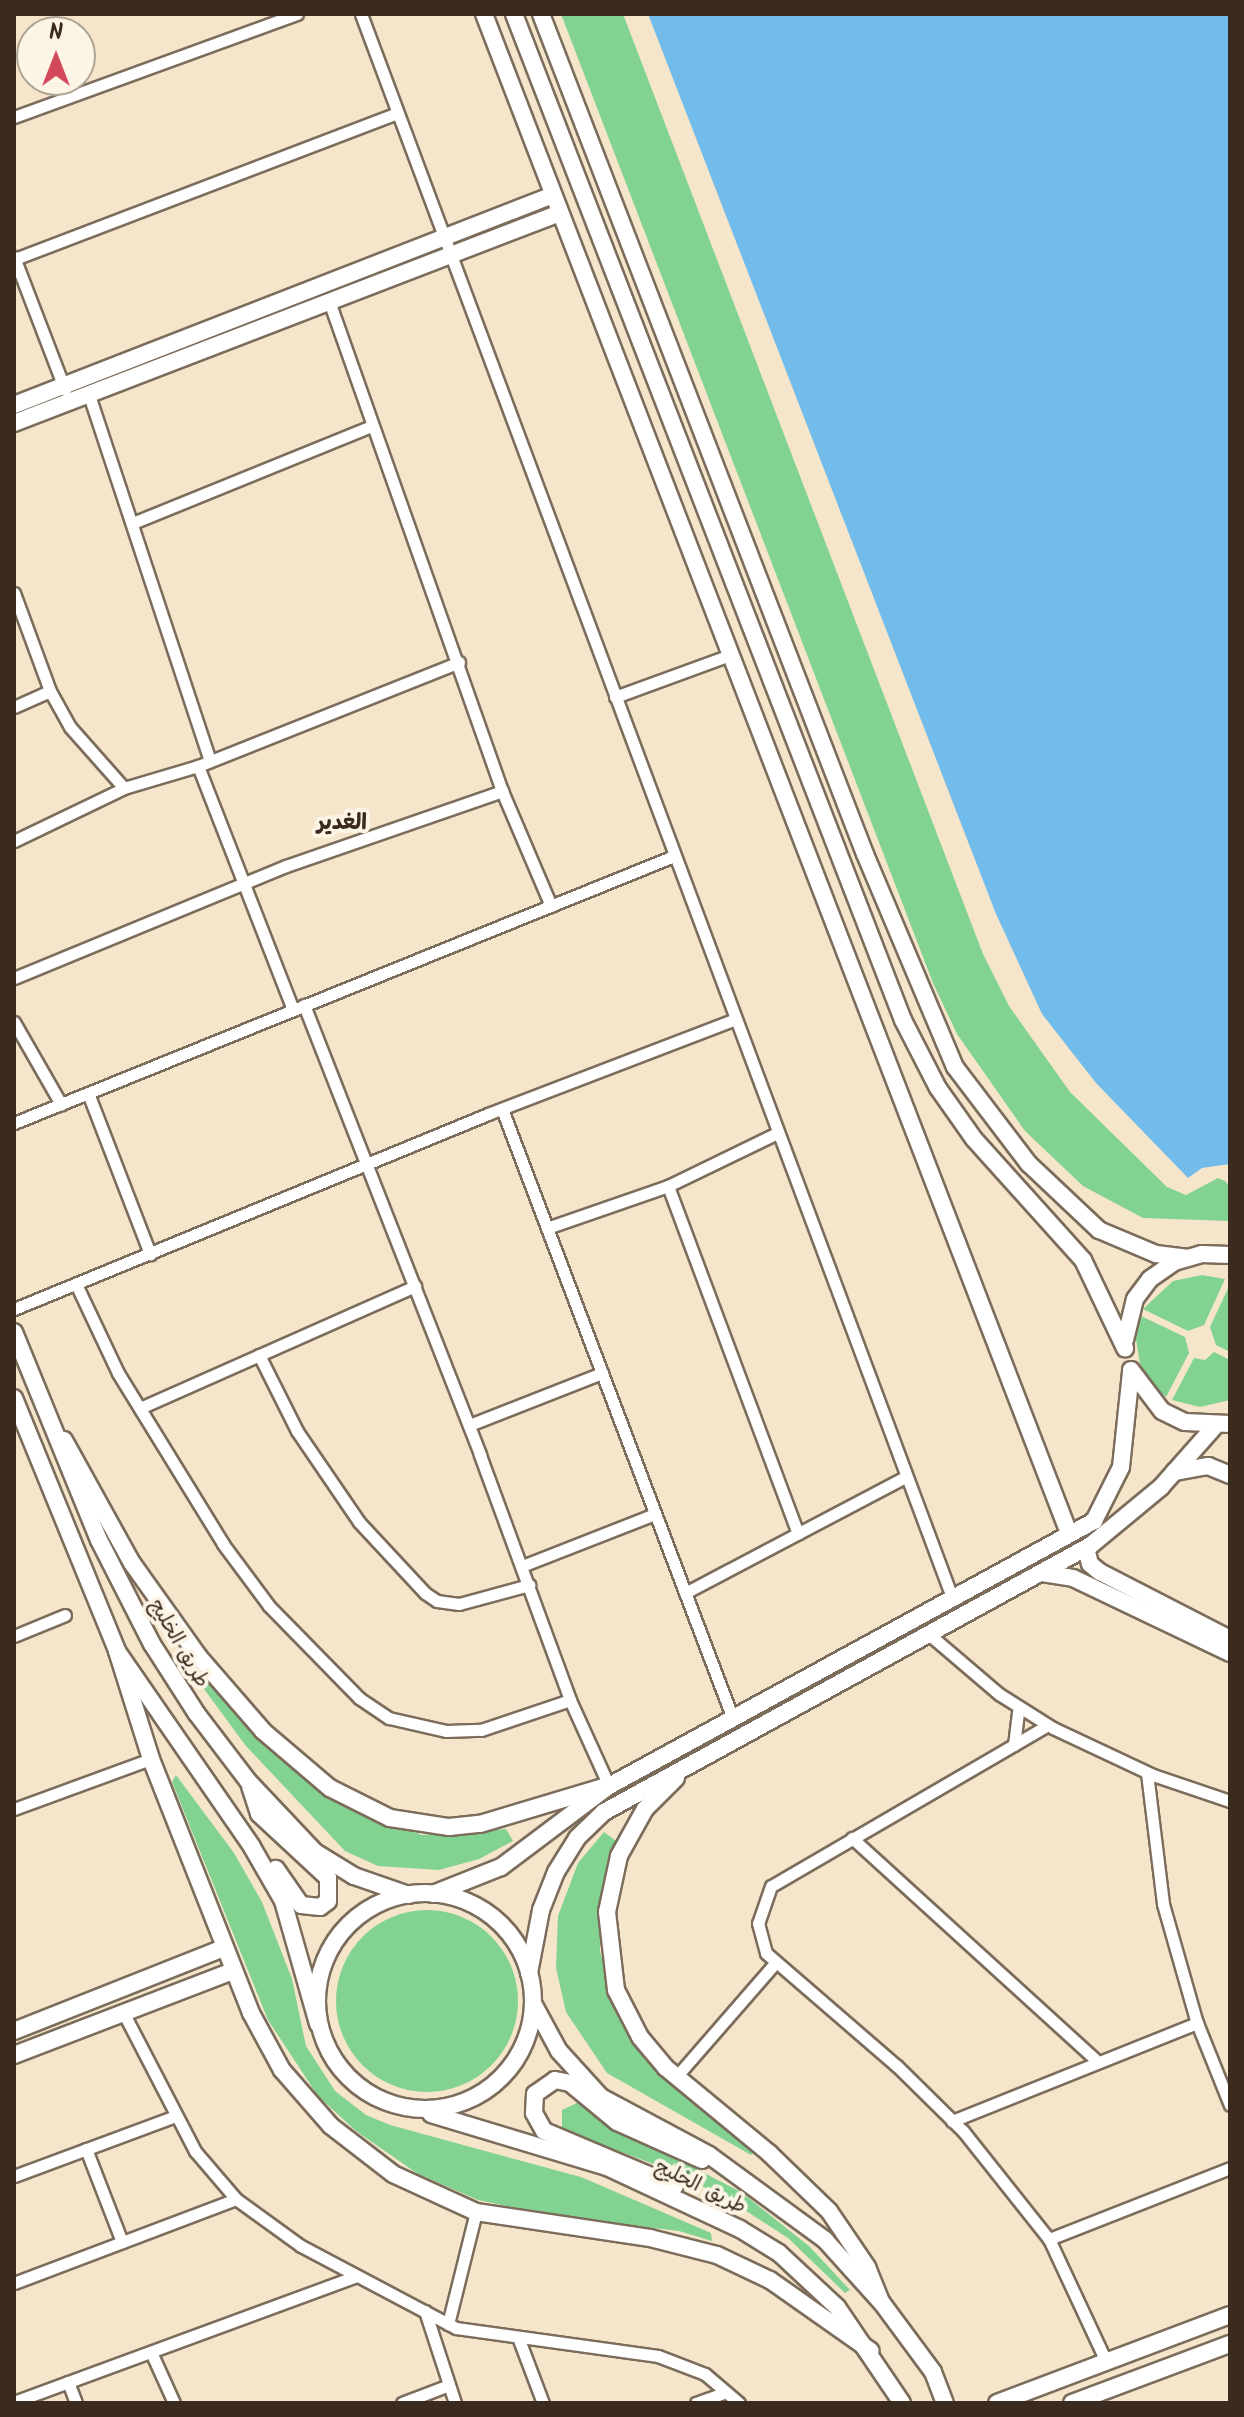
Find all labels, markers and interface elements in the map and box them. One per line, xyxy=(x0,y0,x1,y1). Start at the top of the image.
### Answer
north arrow xyxy=(16,16,96,96)
text: N xyxy=(49,16,63,51)
district label: الغدير xyxy=(317,811,367,837)
street label: طريق الخليج xyxy=(143,1595,213,1693)
street label: طريق الخليج xyxy=(651,2156,749,2220)

